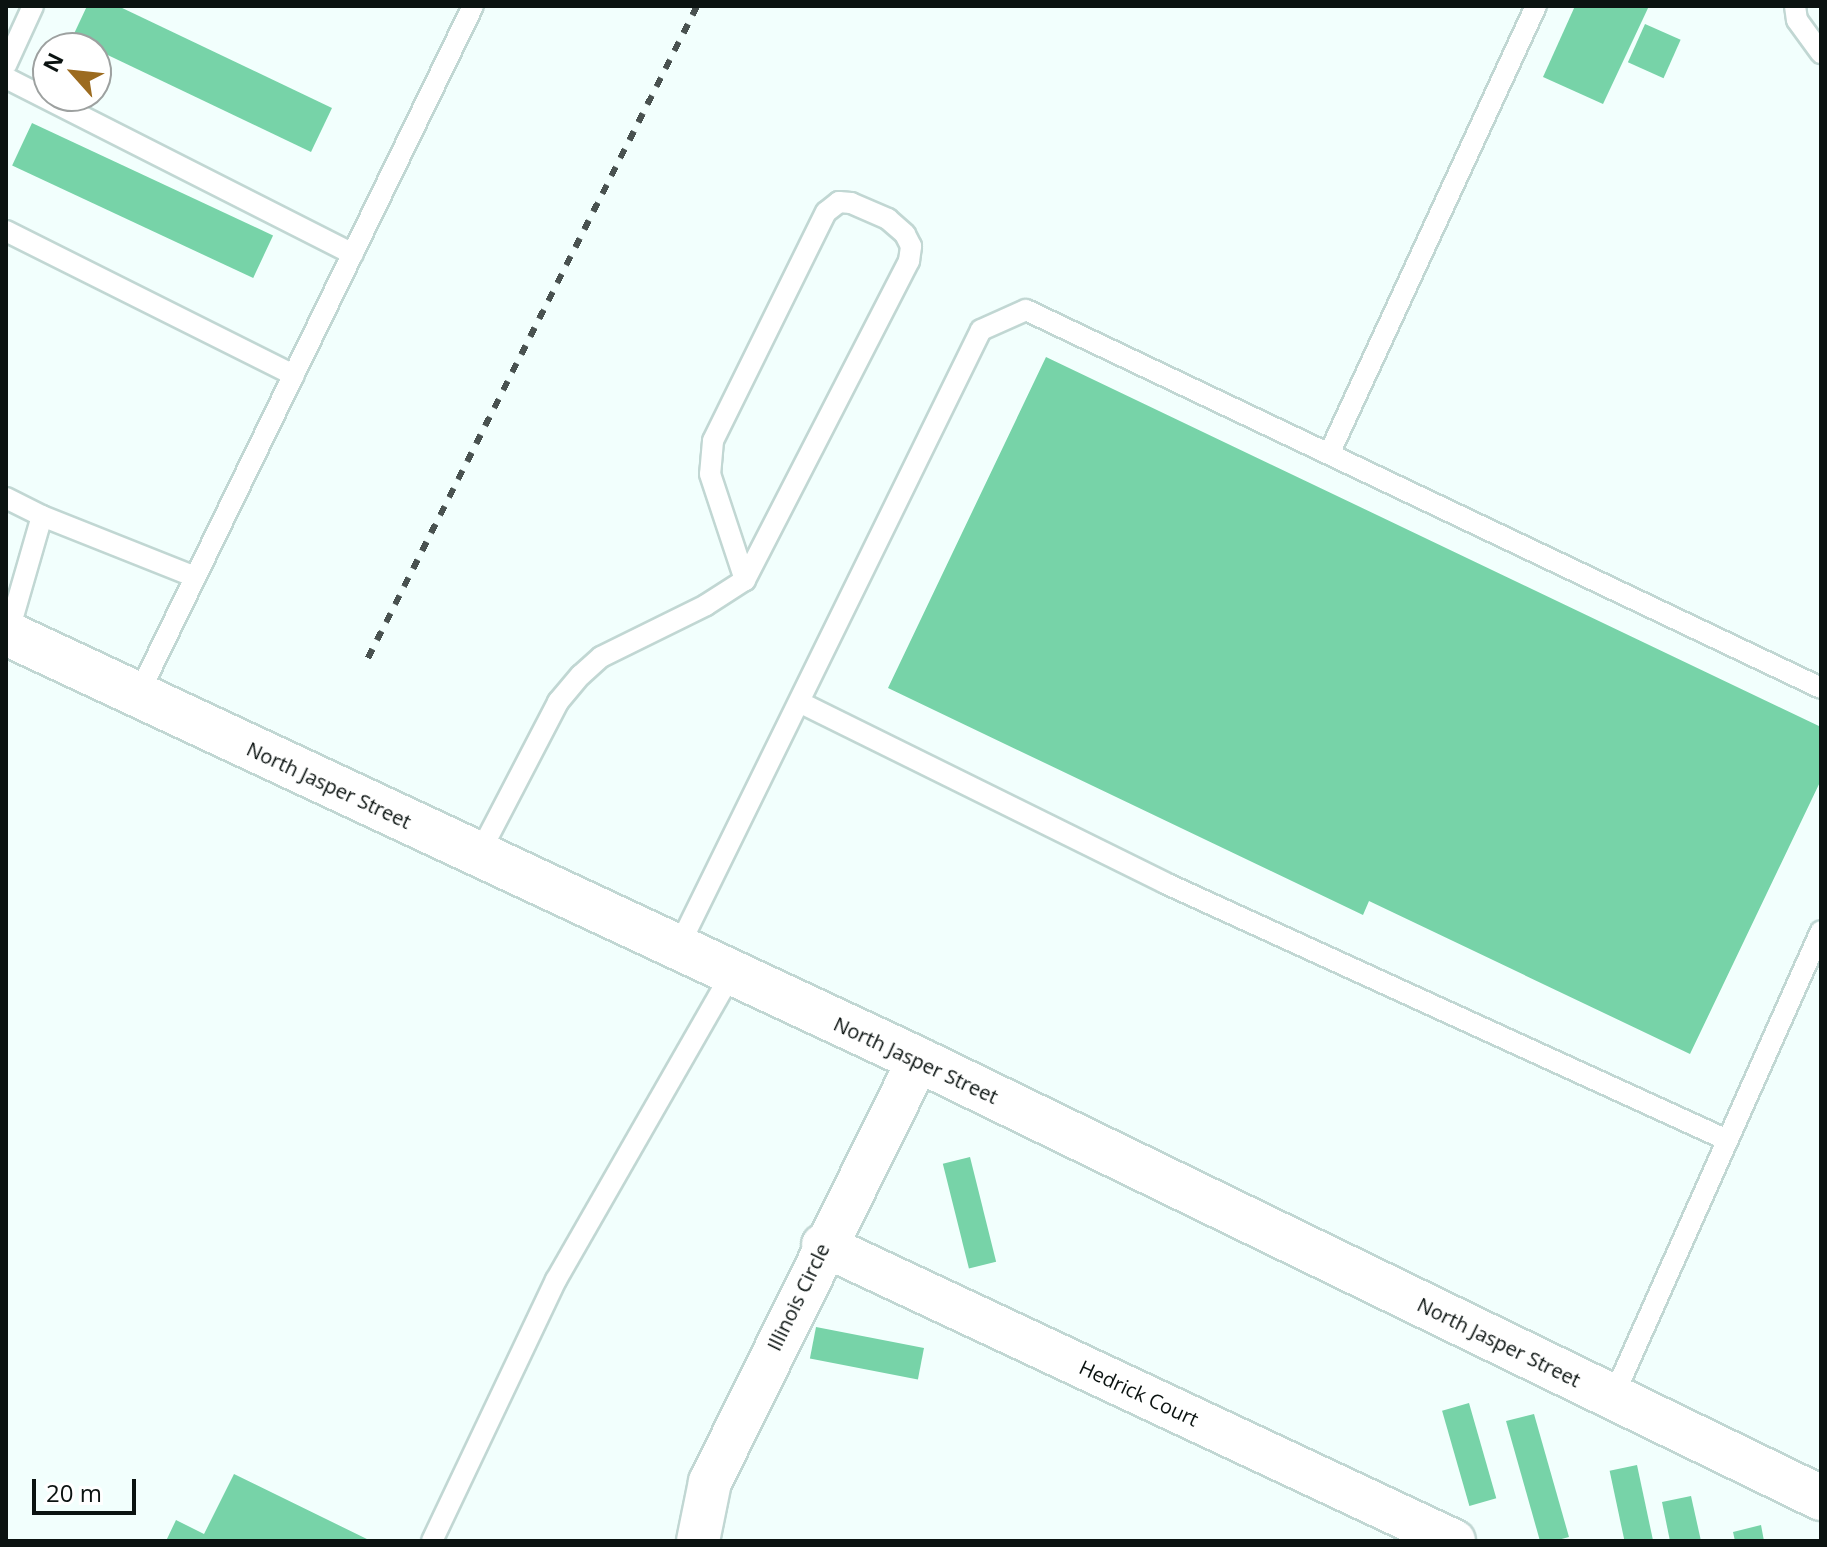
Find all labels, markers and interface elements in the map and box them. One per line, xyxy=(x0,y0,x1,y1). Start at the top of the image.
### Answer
north arrow xyxy=(32,32,112,112)
text: N xyxy=(35,47,70,77)
street label: North Jasper Street xyxy=(243,736,415,834)
street label: North Jasper Street xyxy=(830,1011,1002,1109)
street label: Illinois Circle xyxy=(762,1239,834,1355)
street label: North Jasper Street xyxy=(1413,1292,1585,1392)
street label: Hedrick Court xyxy=(1076,1355,1202,1431)
scale bar xyxy=(36,1463,140,1513)
text: 20 m xyxy=(46,1476,102,1509)

